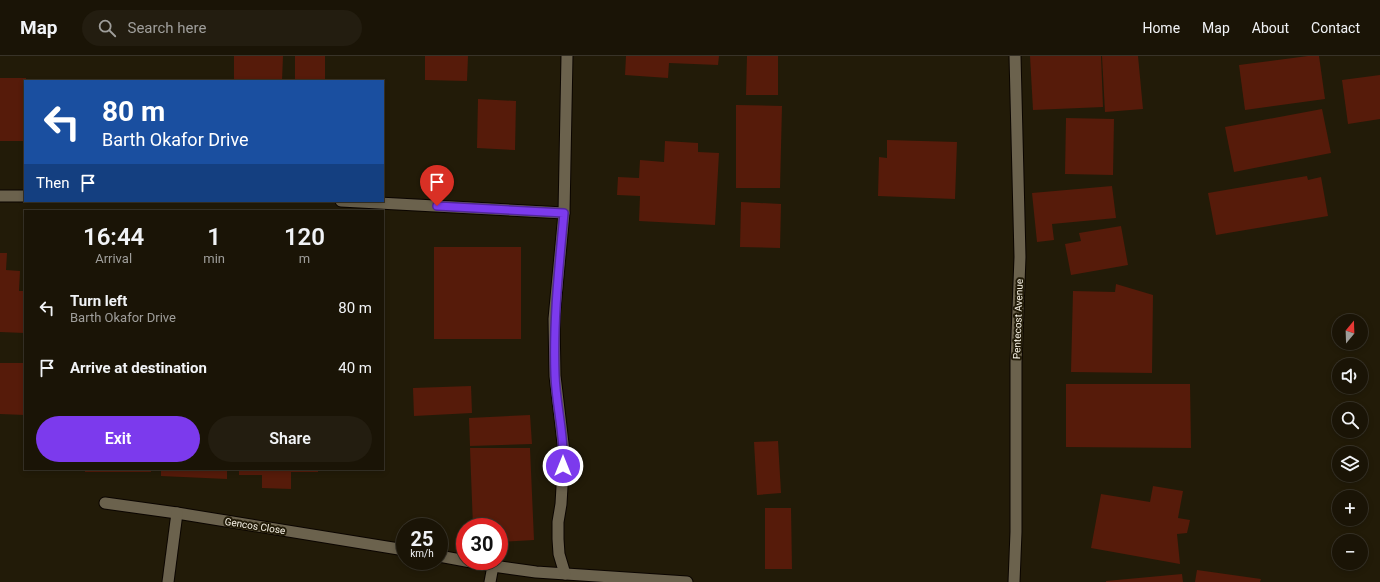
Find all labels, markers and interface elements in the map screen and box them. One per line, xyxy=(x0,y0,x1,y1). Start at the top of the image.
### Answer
search box xyxy=(82,10,362,46)
text: Map xyxy=(20,16,58,39)
icon: search xyxy=(96,17,118,39)
text: Search here xyxy=(128,19,206,37)
text: Home xyxy=(1142,20,1180,36)
text: Map xyxy=(1202,20,1230,36)
text: About xyxy=(1252,20,1289,36)
text: Contact xyxy=(1311,20,1360,36)
text: 80 m xyxy=(102,95,165,128)
icon: left xyxy=(36,96,88,148)
text: Barth Okafor Drive xyxy=(102,129,249,150)
pin xyxy=(420,165,454,206)
icon: arrive xyxy=(426,171,448,193)
icon: arrive xyxy=(77,172,99,194)
text: Then xyxy=(36,174,69,192)
text: 16:44 xyxy=(83,223,144,251)
text: 1 xyxy=(207,223,221,251)
text: 120 xyxy=(284,223,325,251)
text: Arrival xyxy=(95,251,132,266)
text: min xyxy=(203,251,225,266)
text: m xyxy=(299,251,310,266)
street label: Pentecost Avenue xyxy=(1011,279,1025,359)
text: Turn left xyxy=(70,292,127,310)
icon: left xyxy=(36,297,58,319)
text: 80 m xyxy=(338,299,372,317)
text: Barth Okafor Drive xyxy=(70,310,176,325)
north arrow xyxy=(1332,314,1368,350)
map controls xyxy=(1332,314,1368,570)
icon: arrive xyxy=(36,357,58,379)
button: sound xyxy=(1332,358,1368,394)
text: Arrive at destination xyxy=(70,359,207,377)
text: 40 m xyxy=(338,359,372,377)
button: search xyxy=(1332,402,1368,438)
button: Exit xyxy=(36,416,200,462)
button: Share xyxy=(208,416,372,462)
position arrow xyxy=(542,445,584,487)
button: layers xyxy=(1332,446,1368,482)
button: + xyxy=(1332,490,1368,526)
street label: Gencos Close xyxy=(224,516,286,536)
speed limit sign: 30 xyxy=(456,518,508,570)
text: 25 xyxy=(411,527,433,551)
button: − xyxy=(1332,534,1368,570)
text: km/h xyxy=(410,548,434,559)

